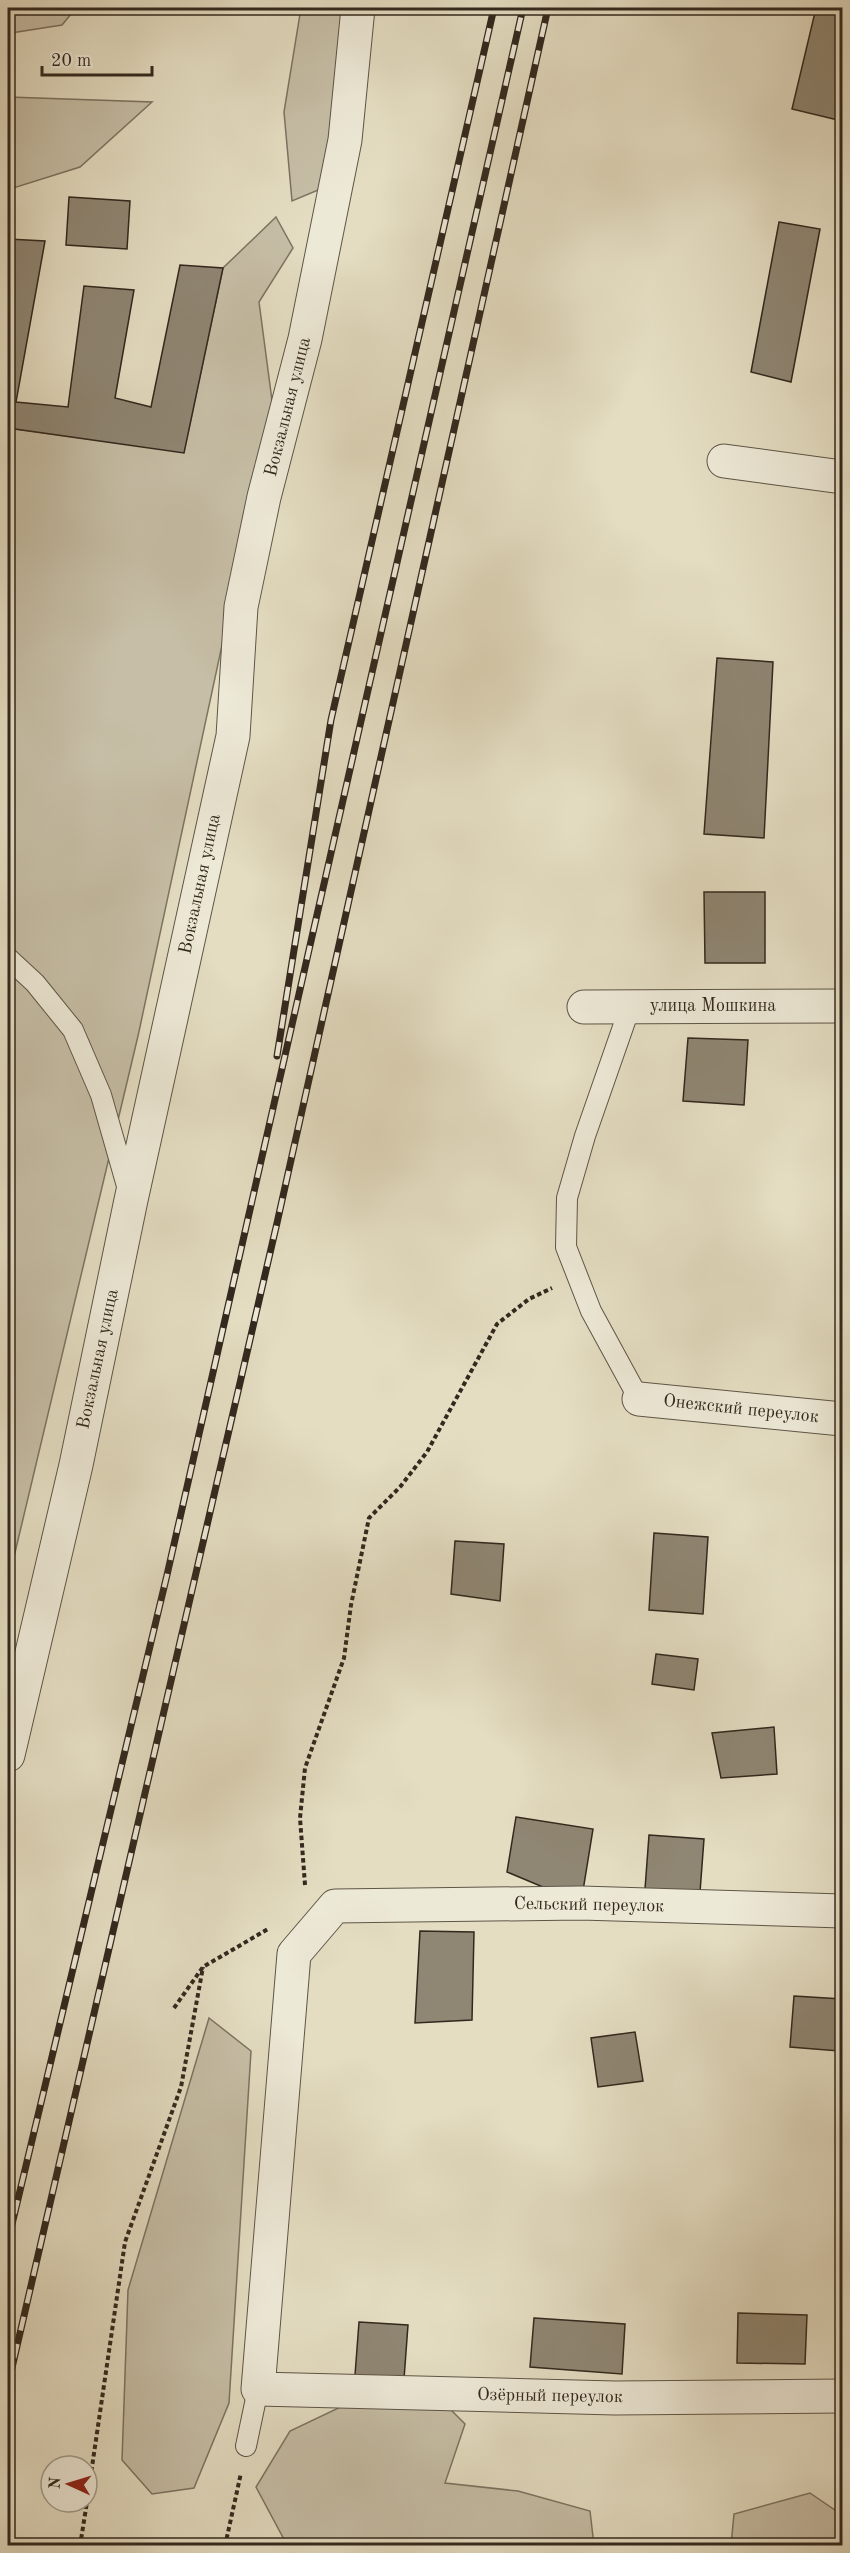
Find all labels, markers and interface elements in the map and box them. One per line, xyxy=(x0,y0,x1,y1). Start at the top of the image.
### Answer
scale bar xyxy=(42,39,152,77)
text: 20 m xyxy=(51,52,91,70)
street label: Вокзальная улица xyxy=(262,335,314,478)
street label: Вокзальная улица xyxy=(176,812,224,956)
street label: улица Мошкина xyxy=(650,997,776,1015)
street label: Вокзальная улица xyxy=(74,1287,122,1431)
street label: Онежский переулок xyxy=(662,1392,820,1426)
street label: Сельский переулок xyxy=(514,1895,664,1915)
street label: Озёрный переулок xyxy=(477,2386,623,2406)
north arrow xyxy=(39,2454,99,2514)
text: N xyxy=(48,2476,64,2490)

